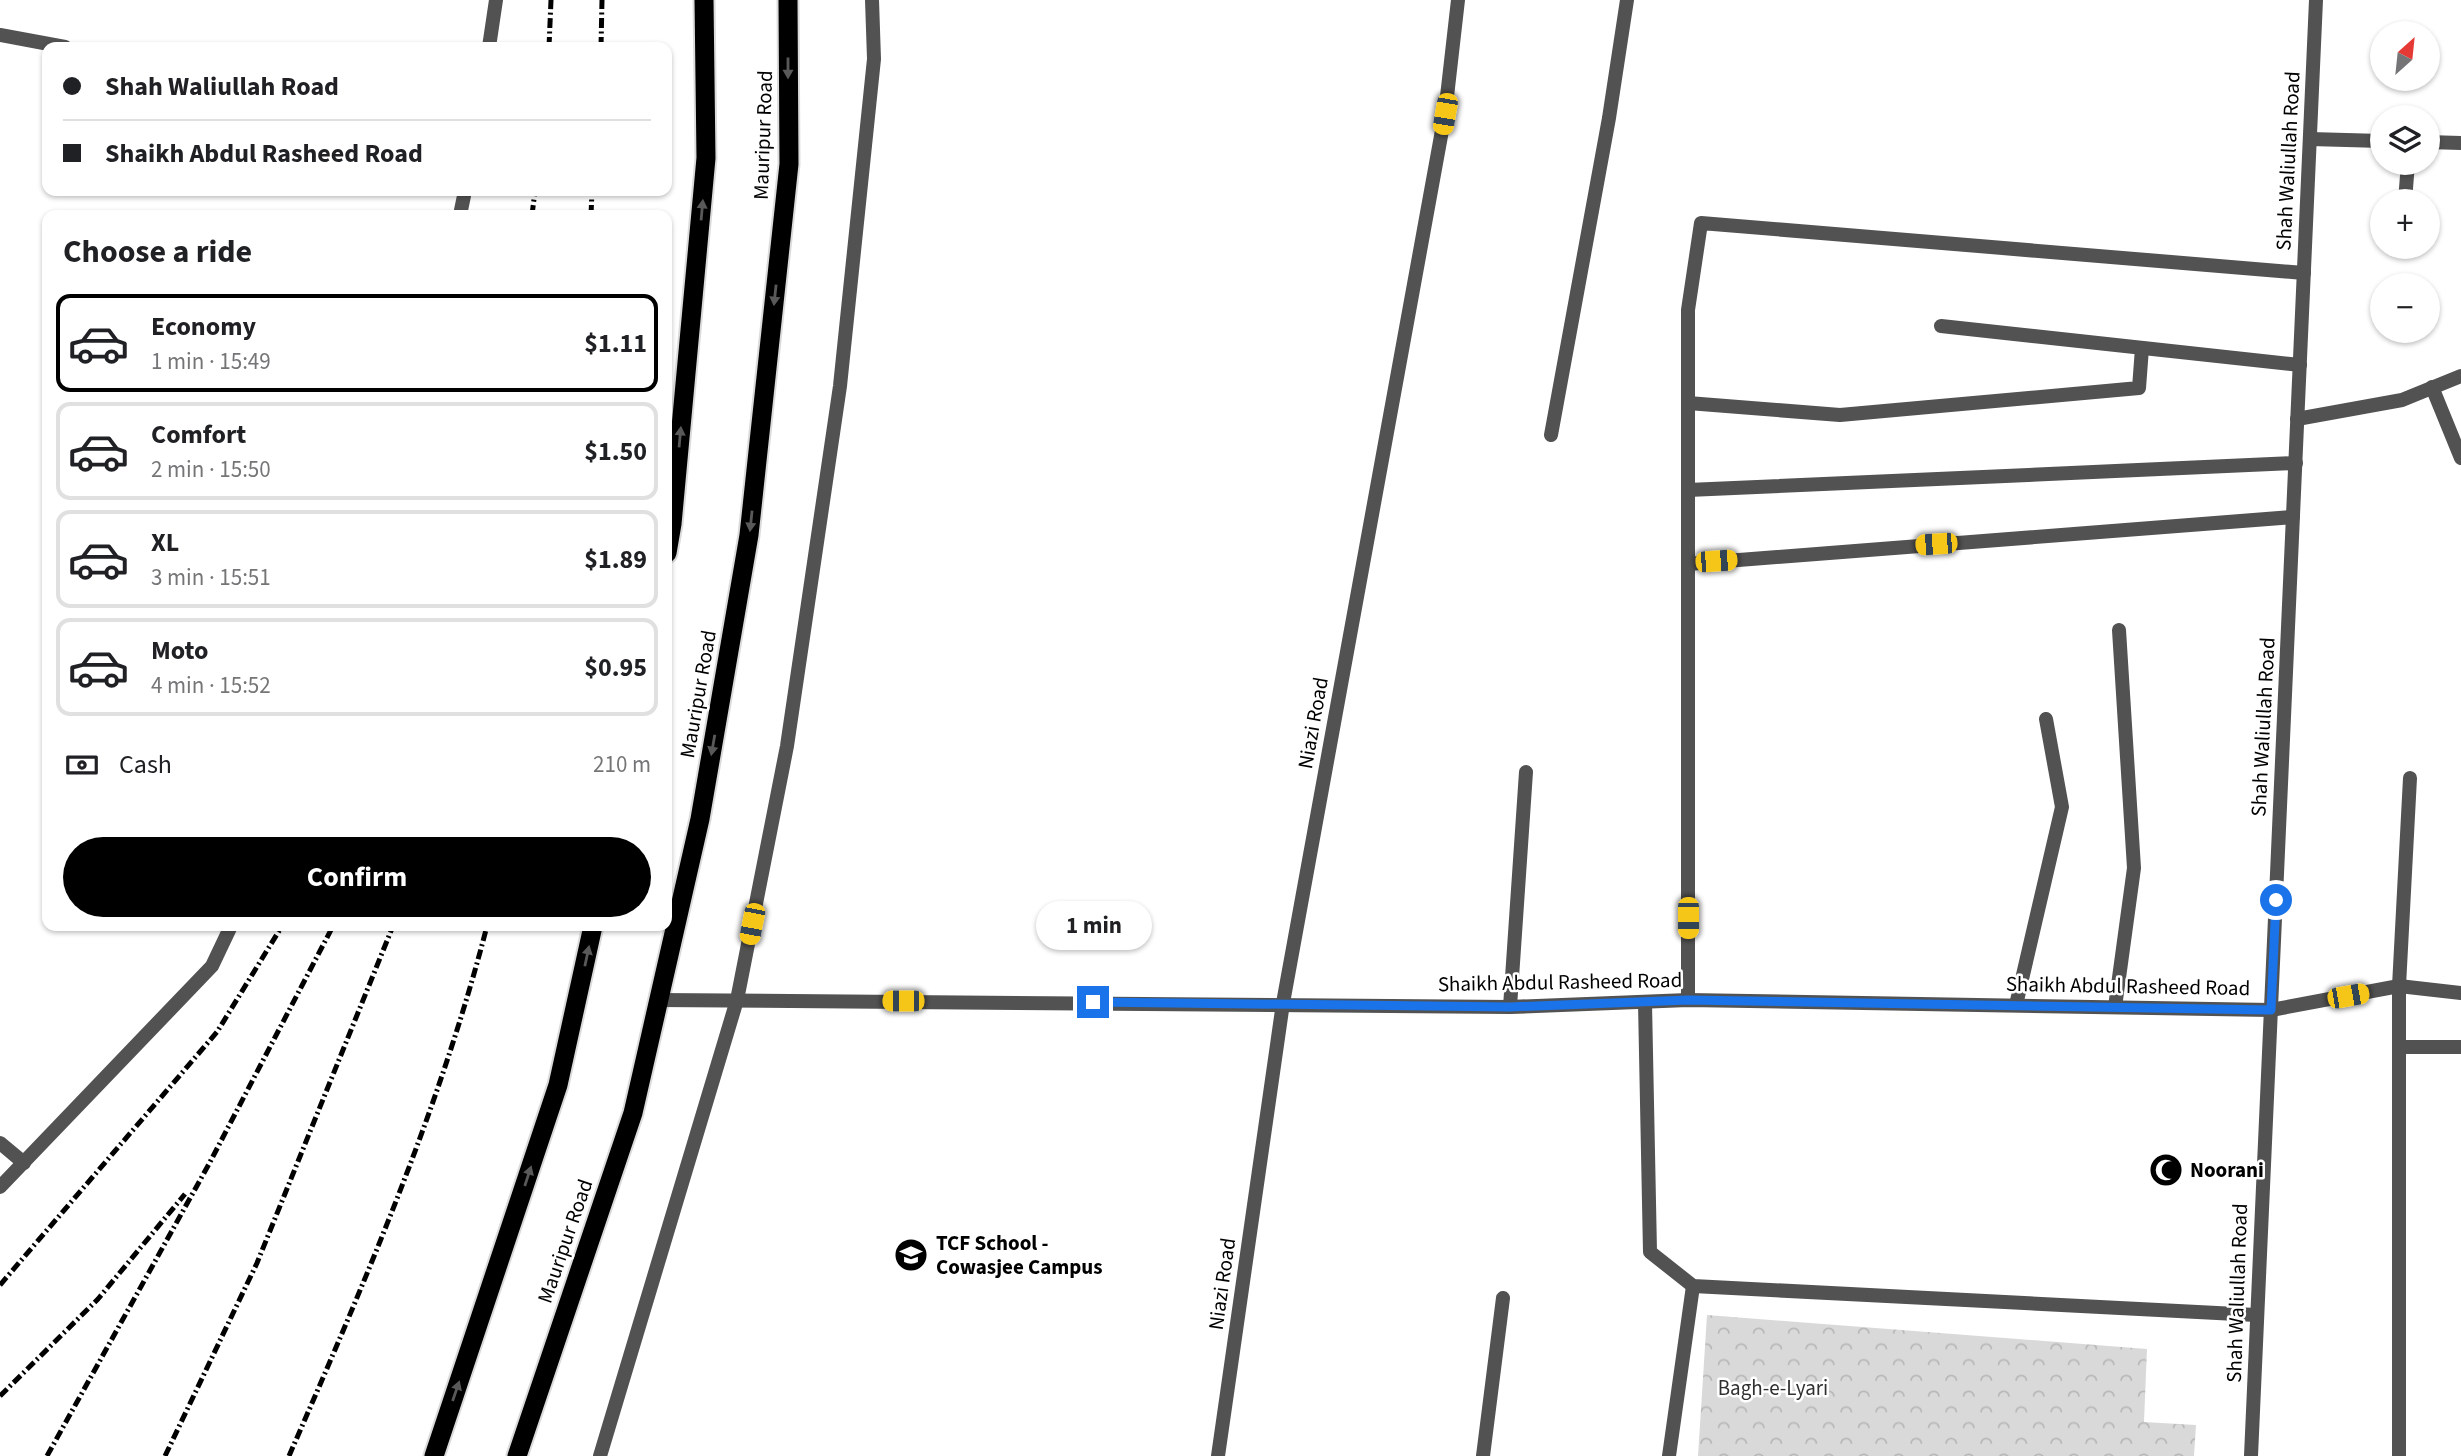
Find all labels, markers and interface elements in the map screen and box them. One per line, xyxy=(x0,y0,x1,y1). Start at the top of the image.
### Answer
north arrow xyxy=(2370,21,2440,91)
map controls xyxy=(2370,21,2440,343)
one-way arrow xyxy=(782,57,794,79)
text: Shah Waliullah Road xyxy=(105,68,339,105)
street label: Mauripur Road xyxy=(746,70,780,200)
street label: Shah Waliullah Road xyxy=(2268,71,2308,251)
car xyxy=(1432,91,1459,137)
button: layers xyxy=(2370,105,2440,175)
text: Shaikh Abdul Rasheed Road xyxy=(105,135,423,172)
button: + xyxy=(2370,189,2440,259)
one-way arrow xyxy=(696,199,707,221)
text: Choose a ride xyxy=(63,229,252,275)
button: − xyxy=(2370,273,2440,343)
one-way arrow xyxy=(769,284,780,306)
text: Economy xyxy=(151,308,256,345)
icon: car xyxy=(67,312,130,375)
text: $1.11 xyxy=(584,325,647,362)
text: 1 min · 15:49 xyxy=(151,345,271,378)
text: Comfort xyxy=(151,416,246,453)
icon: car xyxy=(67,420,130,483)
one-way arrow xyxy=(675,426,686,448)
text: $1.50 xyxy=(584,433,647,470)
text: 2 min · 15:50 xyxy=(151,453,271,486)
one-way arrow xyxy=(745,510,756,532)
text: XL xyxy=(151,524,179,561)
icon: car xyxy=(67,528,130,591)
car xyxy=(1915,532,1958,556)
text: $1.89 xyxy=(584,541,647,578)
car xyxy=(1695,549,1738,573)
text: 3 min · 15:51 xyxy=(151,561,271,594)
street label: Mauripur Road xyxy=(672,628,724,760)
text: Moto xyxy=(151,632,208,669)
icon: car xyxy=(67,636,130,699)
street label: Shah Waliullah Road xyxy=(2243,637,2283,817)
text: $0.95 xyxy=(584,649,647,686)
text: 4 min · 15:52 xyxy=(151,669,271,702)
street label: Niazi Road xyxy=(1290,675,1336,771)
one-way arrow xyxy=(707,735,718,757)
icon: cash xyxy=(63,746,101,784)
text: Cash xyxy=(119,746,172,783)
text: 210 m xyxy=(593,748,651,781)
button: Confirm xyxy=(63,837,651,917)
route start xyxy=(2260,884,2292,916)
car xyxy=(1678,897,1699,939)
callout: 1 min xyxy=(1035,900,1151,950)
car xyxy=(738,901,767,947)
text: 1 min xyxy=(1066,909,1122,942)
one-way arrow xyxy=(581,945,592,967)
street label: Shaikh Abdul Rasheed Road xyxy=(1438,965,1682,999)
street label: Shaikh Abdul Rasheed Road xyxy=(2006,969,2250,1003)
car xyxy=(2326,982,2371,1010)
route end xyxy=(1077,986,1109,1018)
car xyxy=(883,991,925,1012)
mosque icon: Noorani xyxy=(2147,1151,2185,1189)
place label: Noorani xyxy=(2190,1155,2264,1185)
one-way arrow xyxy=(524,1165,534,1186)
street label: Mauripur Road xyxy=(530,1175,600,1307)
street label: Shah Waliullah Road xyxy=(2219,1203,2255,1383)
place label: TCF School - Cowasjee Campus xyxy=(936,1228,1103,1282)
school or university icon: TCF School - Cowasjee Campus xyxy=(892,1236,930,1274)
street label: Niazi Road xyxy=(1201,1236,1243,1332)
park label: Bagh-e-Lyari xyxy=(1718,1373,1828,1403)
one-way arrow xyxy=(451,1381,462,1402)

